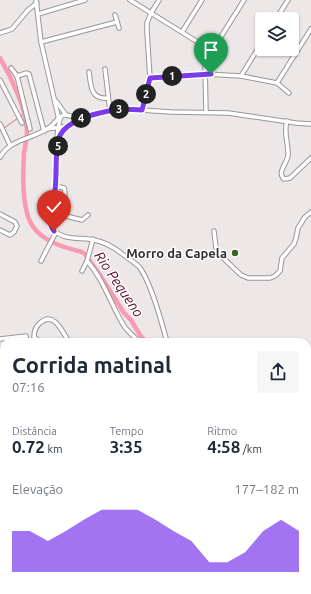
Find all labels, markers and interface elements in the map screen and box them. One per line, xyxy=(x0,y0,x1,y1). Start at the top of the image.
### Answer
map controls xyxy=(255,12,299,56)
button: layers xyxy=(255,12,299,56)
pin xyxy=(194,33,228,74)
icon: arrive xyxy=(200,39,222,61)
pin: 1 xyxy=(162,66,182,86)
text: 1 xyxy=(169,70,175,82)
pin: 2 xyxy=(136,84,156,104)
text: 2 xyxy=(143,88,149,100)
pin: 3 xyxy=(109,99,129,119)
text: 3 xyxy=(116,103,122,115)
pin: 4 xyxy=(71,108,91,128)
text: 4 xyxy=(78,112,84,124)
pin: 5 xyxy=(48,136,68,156)
text: 5 xyxy=(55,140,61,152)
pin xyxy=(37,190,71,231)
icon: check xyxy=(43,196,65,218)
place label: Morro da Capela xyxy=(126,246,227,260)
water label: Rio Pequeno xyxy=(91,248,147,320)
marker: Morro da Capela xyxy=(230,248,240,258)
button: share xyxy=(257,351,299,393)
text: Corrida matinal xyxy=(12,352,172,377)
text: 07:16 xyxy=(12,380,45,394)
text: Distância xyxy=(12,425,57,437)
text: Tempo xyxy=(110,425,144,437)
text: Ritmo xyxy=(207,425,237,437)
text: 0.72 xyxy=(12,437,45,456)
text: 3:35 xyxy=(110,437,143,456)
text: 4:58 xyxy=(207,437,240,456)
text: km xyxy=(45,443,63,455)
text: /km xyxy=(240,443,262,455)
text: Elevação xyxy=(12,482,63,496)
text: 177–182 m xyxy=(234,482,299,496)

